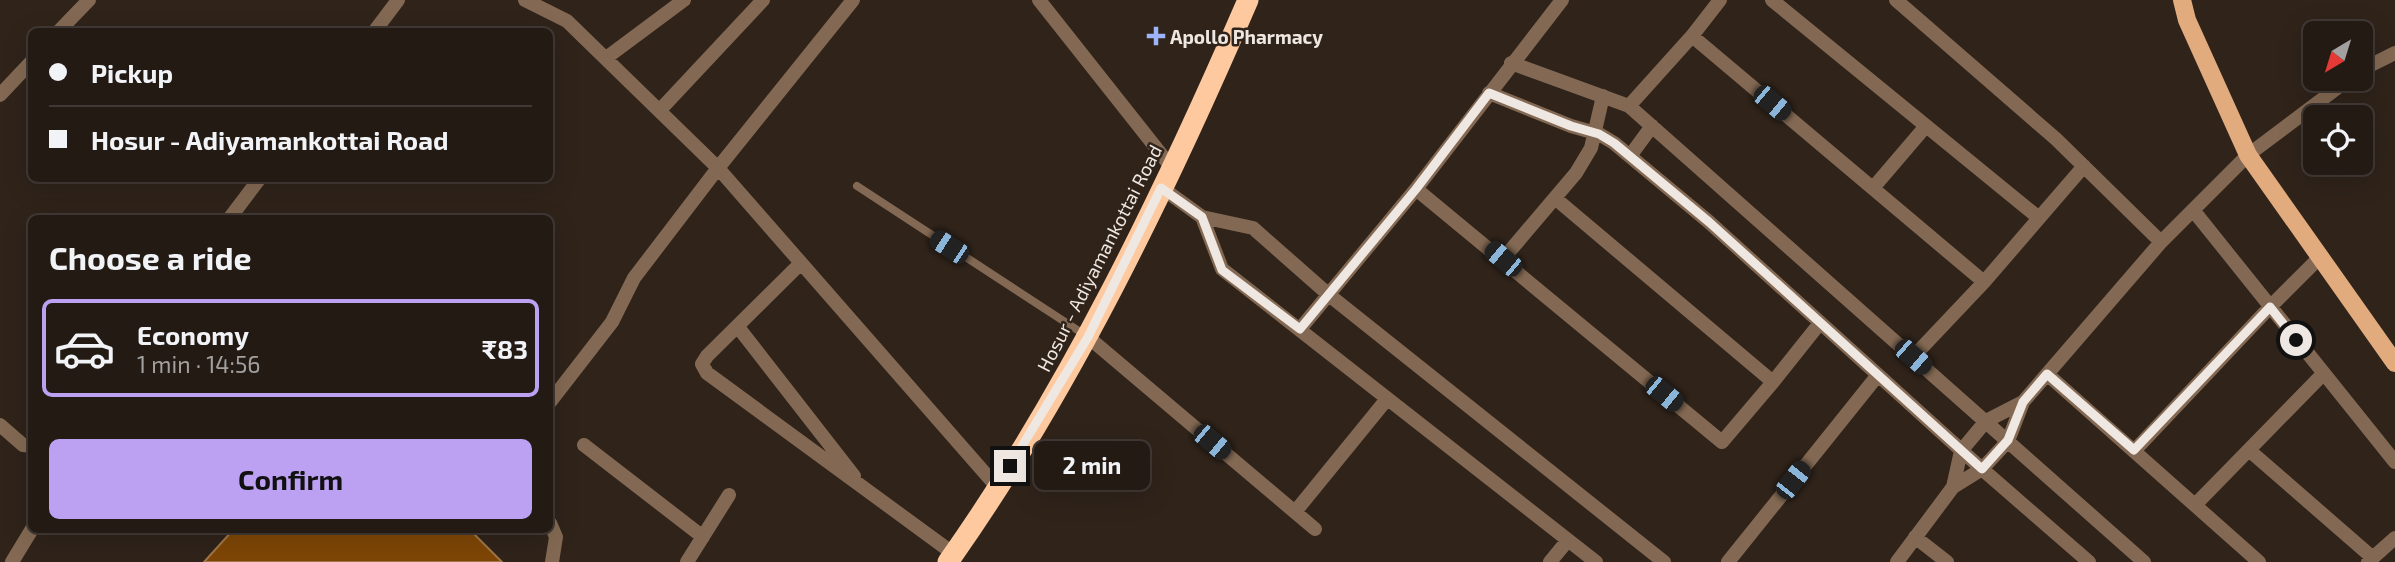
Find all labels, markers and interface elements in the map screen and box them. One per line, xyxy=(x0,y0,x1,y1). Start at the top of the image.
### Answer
north arrow xyxy=(2303,21,2373,91)
map controls xyxy=(2303,21,2373,175)
place label: Apollo Pharmacy xyxy=(1170,25,1323,49)
marker: Apollo Pharmacy xyxy=(1148,28,1164,44)
text: Pickup xyxy=(91,57,173,88)
car xyxy=(1750,81,1795,125)
button: locate xyxy=(2303,105,2373,175)
text: Hosur - Adiyamankottai Road xyxy=(91,124,449,155)
street label: Hosur - Adiyamankottai Road xyxy=(1032,141,1166,375)
car xyxy=(926,227,973,267)
car xyxy=(1481,237,1526,281)
text: Choose a ride xyxy=(49,238,252,276)
icon: car xyxy=(53,317,116,380)
text: Economy xyxy=(137,319,249,350)
route start xyxy=(2280,324,2312,356)
text: ₹83 xyxy=(482,333,528,364)
car xyxy=(1891,335,1936,379)
text: 1 min · 14:56 xyxy=(137,350,260,378)
car xyxy=(1642,373,1687,415)
car xyxy=(1190,420,1235,464)
button: Confirm xyxy=(49,439,532,519)
callout: 2 min xyxy=(1034,442,1150,490)
route end xyxy=(994,450,1026,482)
text: 2 min xyxy=(1063,451,1121,479)
car xyxy=(1772,457,1815,503)

